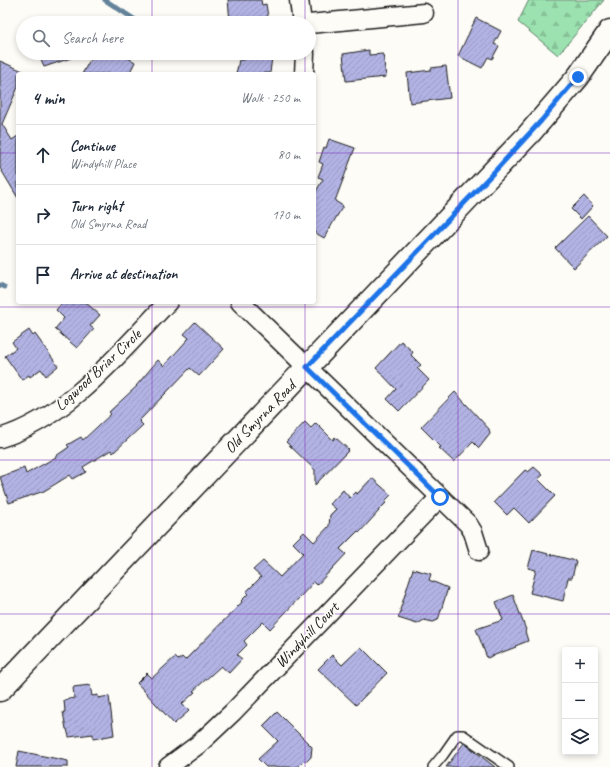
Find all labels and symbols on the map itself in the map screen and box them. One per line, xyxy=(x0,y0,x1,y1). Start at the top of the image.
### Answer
route end xyxy=(569,68,587,86)
street label: Logwood Briar Circle xyxy=(51,324,147,415)
street label: Old Smyrna Road xyxy=(220,374,302,458)
route start xyxy=(431,488,449,506)
street label: Windyhill Court xyxy=(271,597,344,672)

